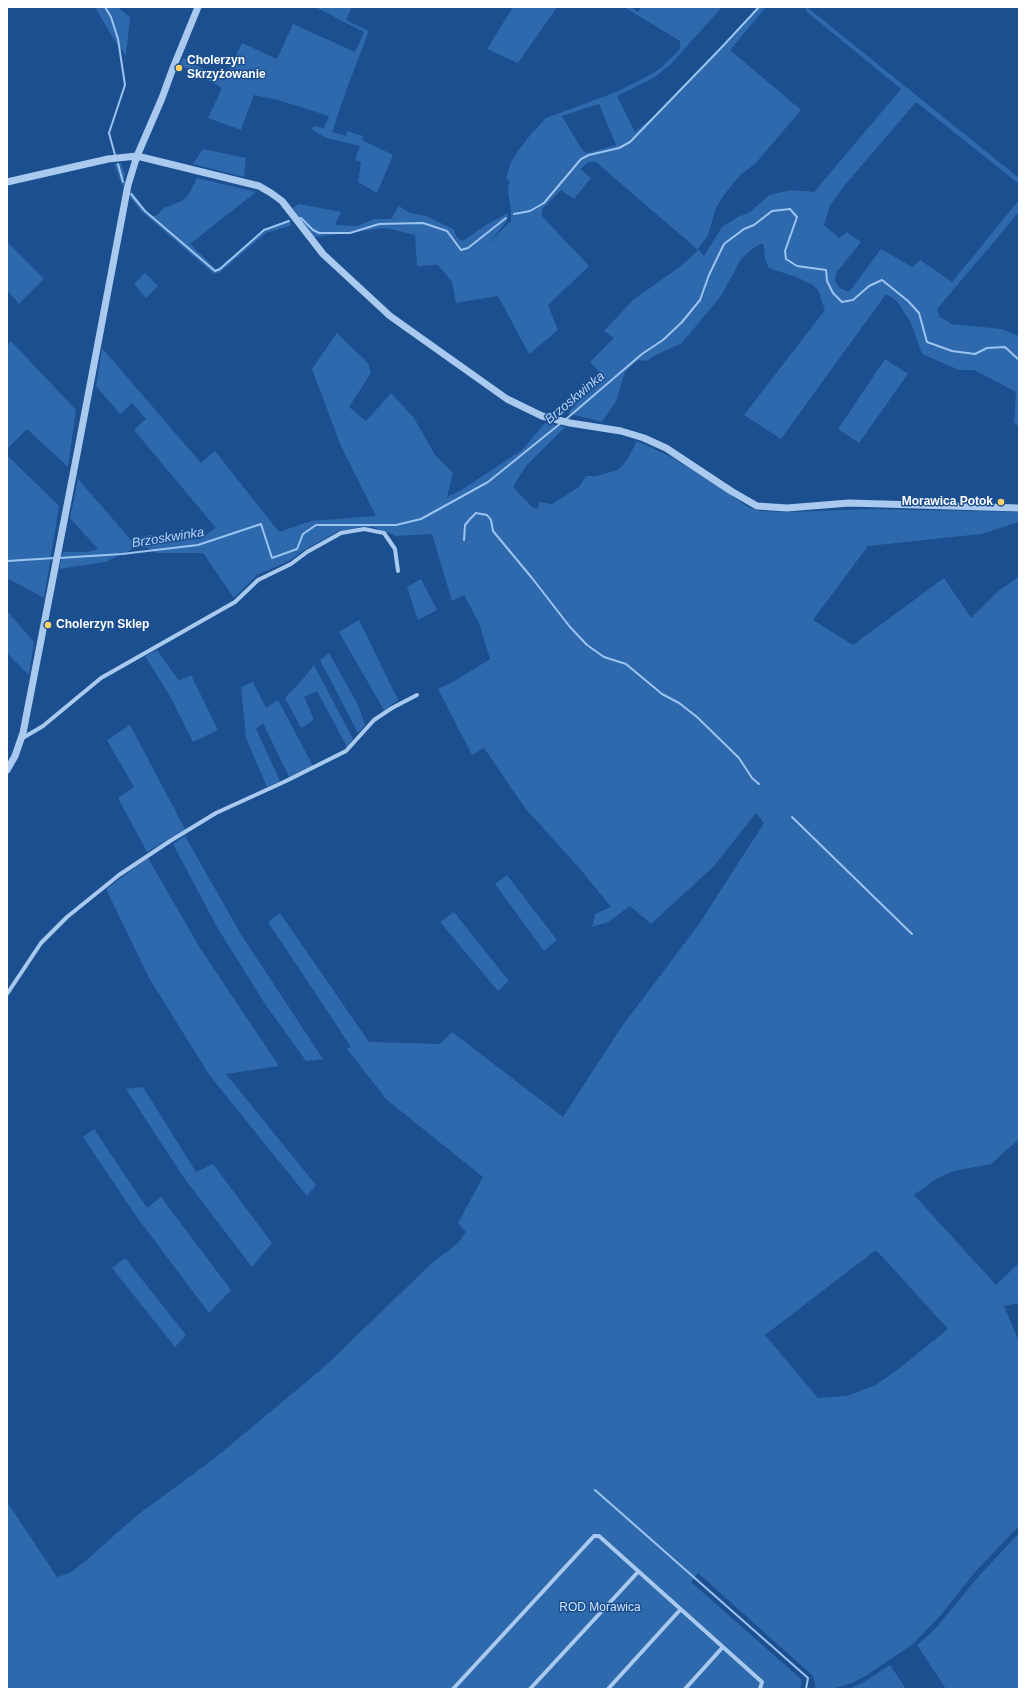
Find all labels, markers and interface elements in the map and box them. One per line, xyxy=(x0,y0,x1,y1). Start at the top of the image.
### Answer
place label: Cholerzyn Skrzyżowanie xyxy=(187,54,266,82)
marker: Cholerzyn Skrzyżowanie xyxy=(174,63,184,73)
water label: Brzoskwinka xyxy=(542,369,608,427)
place label: Morawica Potok xyxy=(902,495,993,509)
marker: Morawica Potok xyxy=(996,497,1006,507)
water label: Brzoskwinka xyxy=(131,525,205,551)
place label: Cholerzyn Sklep xyxy=(56,618,149,632)
marker: Cholerzyn Sklep xyxy=(43,620,53,630)
park label: ROD Morawica xyxy=(559,1601,641,1615)

